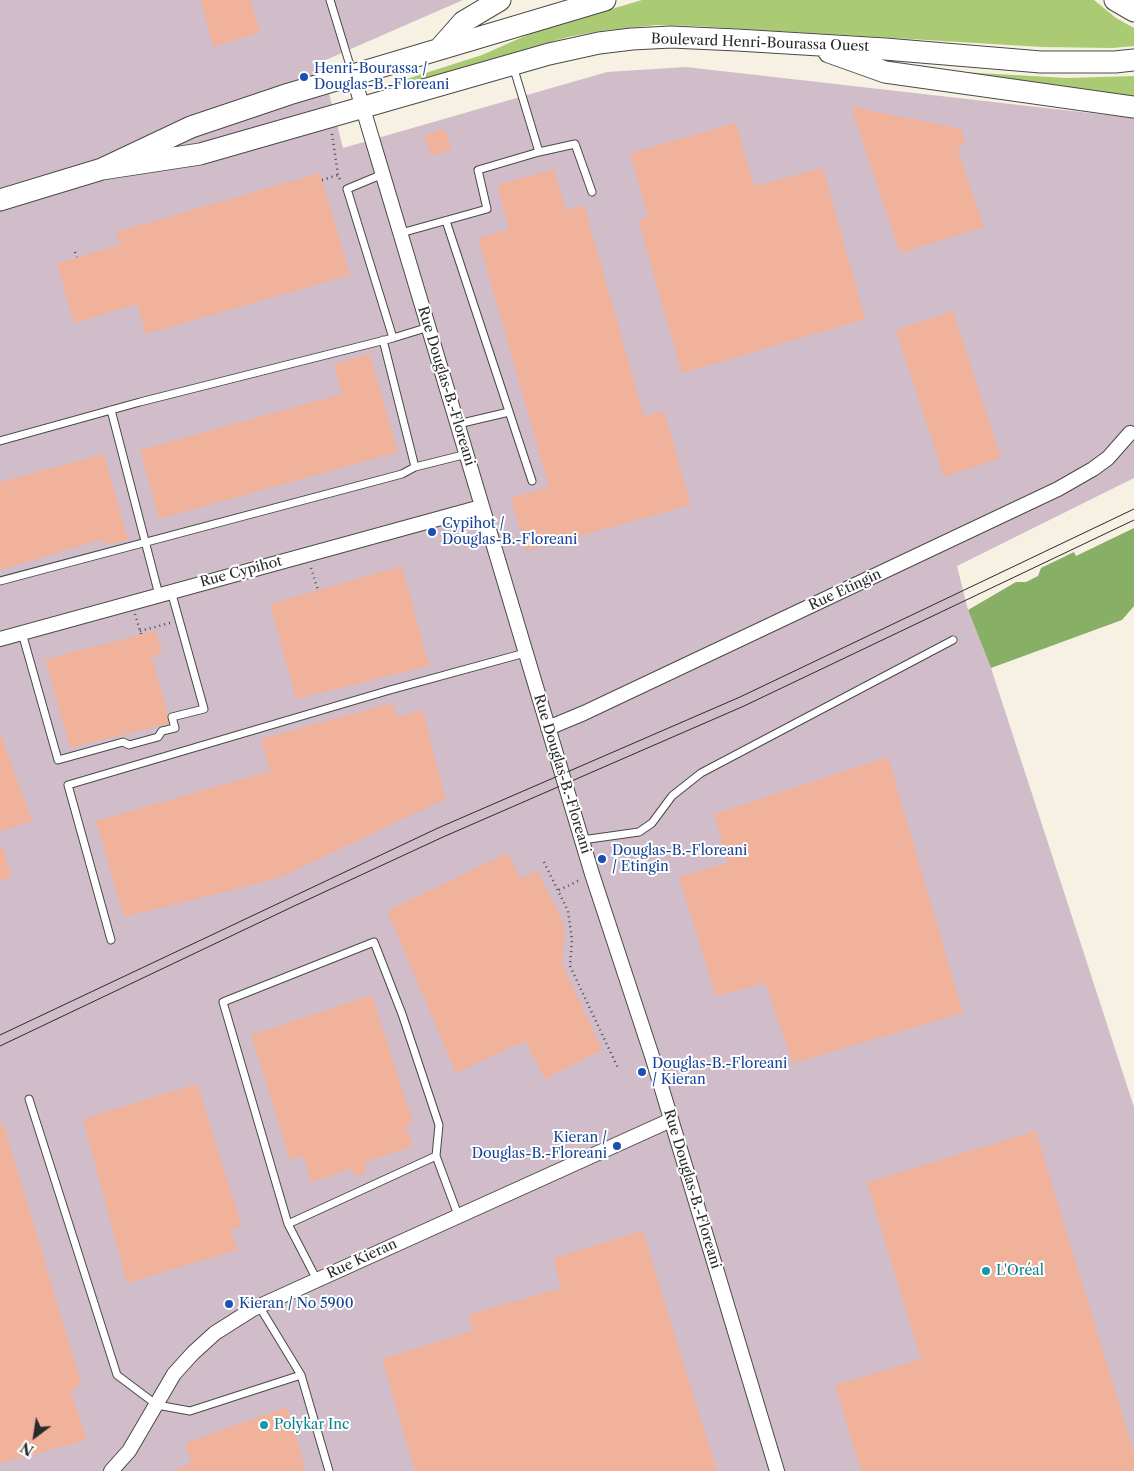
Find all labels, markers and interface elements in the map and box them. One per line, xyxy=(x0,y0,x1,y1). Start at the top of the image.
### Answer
street label: Boulevard Henri-Bourassa Ouest xyxy=(650,31,870,55)
place label: Henri-Bourassa / Douglas-B.-Floreani xyxy=(314,61,449,94)
marker: Henri-Bourassa / Douglas-B.-Floreani xyxy=(298,71,310,83)
street label: Rue Douglas-B.-Floreani xyxy=(414,304,478,468)
place label: Cypihot / Douglas-B.-Floreani xyxy=(442,516,577,548)
marker: Cypihot / Douglas-B.-Floreani xyxy=(426,526,438,538)
street label: Rue Cypihot xyxy=(198,553,284,591)
street label: Rue Etingin xyxy=(806,566,884,614)
street label: Rue Douglas-B.-Floreani xyxy=(530,692,594,856)
place label: Douglas-B.-Floreani / Etingin xyxy=(612,843,747,876)
marker: Douglas-B.-Floreani / Etingin xyxy=(596,853,608,865)
place label: Douglas-B.-Floreani / Kieran xyxy=(652,1056,787,1088)
marker: Douglas-B.-Floreani / Kieran xyxy=(636,1066,648,1078)
street label: Rue Douglas-B.-Floreani xyxy=(660,1107,724,1271)
place label: Kieran / Douglas-B.-Floreani xyxy=(472,1130,607,1162)
marker: Kieran / Douglas-B.-Floreani xyxy=(611,1140,623,1152)
street label: Rue Kieran xyxy=(324,1235,400,1283)
place label: L'Oréal xyxy=(996,1263,1044,1279)
marker: L'Oréal xyxy=(980,1265,992,1277)
place label: Kieran / No 5900 xyxy=(239,1296,354,1312)
marker: Kieran / No 5900 xyxy=(223,1298,235,1310)
north arrow xyxy=(10,1411,60,1461)
place label: Polykar Inc xyxy=(274,1417,349,1433)
marker: Polykar Inc xyxy=(258,1419,270,1431)
text: N xyxy=(17,1438,37,1460)

